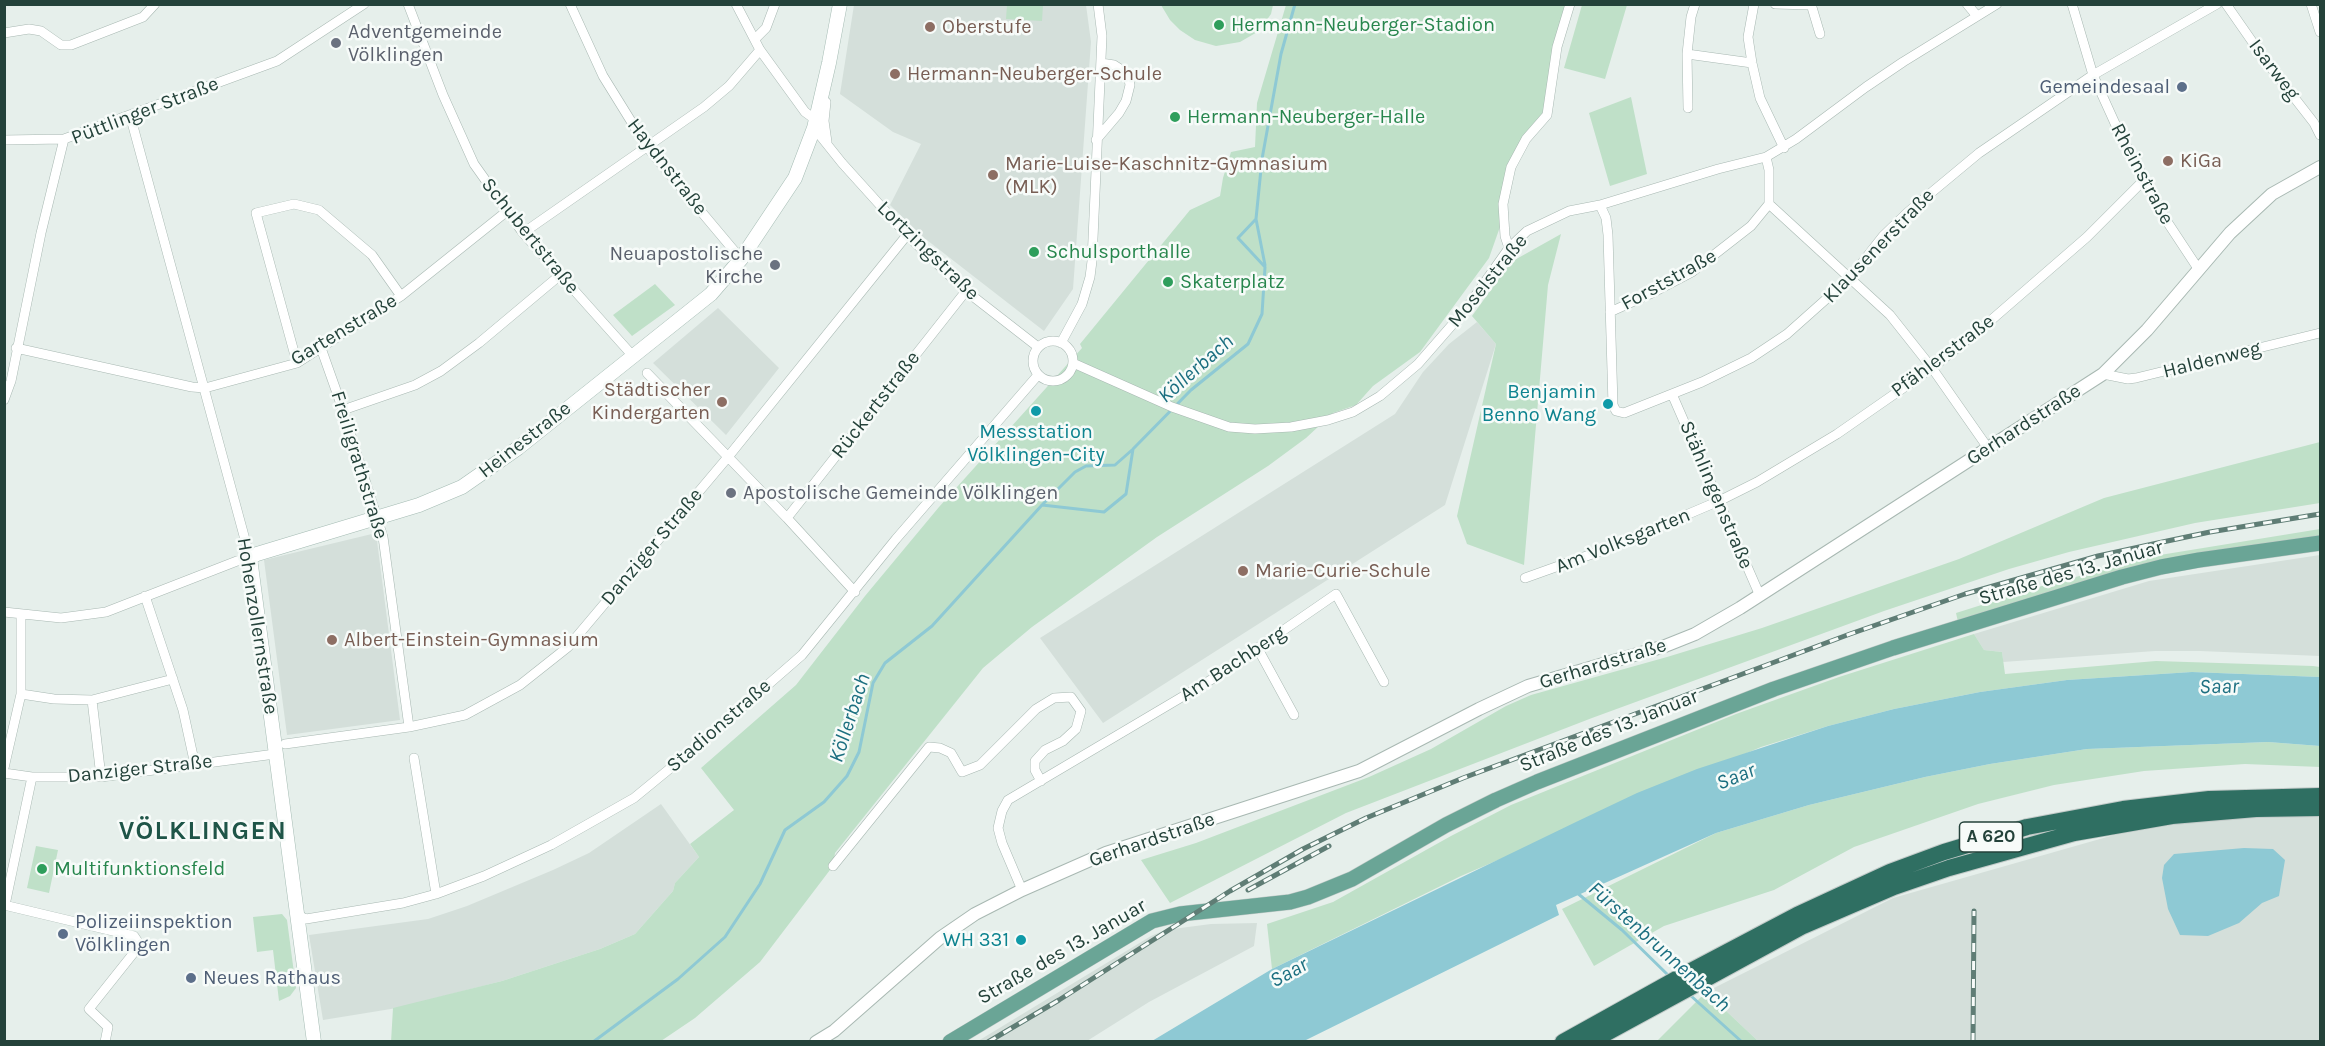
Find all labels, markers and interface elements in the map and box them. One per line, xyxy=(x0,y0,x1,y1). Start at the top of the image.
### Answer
place label: Hermann-Neuberger-Stadion xyxy=(1231,13,1495,37)
place label: Oberstufe xyxy=(942,15,1032,39)
marker: Hermann-Neuberger-Stadion xyxy=(1212,18,1226,32)
place label: Adventgemeinde Völklingen xyxy=(348,20,502,67)
marker: Oberstufe xyxy=(923,20,937,34)
street label: Isarweg xyxy=(2243,35,2305,105)
marker: Adventgemeinde Völklingen xyxy=(329,36,343,50)
place label: Hermann-Neuberger-Schule xyxy=(907,62,1162,86)
marker: Hermann-Neuberger-Schule xyxy=(888,67,902,81)
street label: Püttlinger Straße xyxy=(68,72,222,150)
place label: Gemeindesaal xyxy=(2040,75,2170,99)
marker: Gemeindesaal xyxy=(2175,80,2189,94)
place label: Hermann-Neuberger-Halle xyxy=(1187,105,1425,129)
marker: Hermann-Neuberger-Halle xyxy=(1168,110,1182,124)
street label: Haydnstraße xyxy=(622,114,712,220)
street label: Rheinstraße xyxy=(2105,119,2179,229)
place label: KiGa xyxy=(2180,149,2222,173)
place label: Marie-Luise-Kaschnitz-Gymnasium (MLK) xyxy=(1005,152,1328,199)
marker: KiGa xyxy=(2161,154,2175,168)
marker: Marie-Luise-Kaschnitz-Gymnasium (MLK) xyxy=(986,168,1000,182)
street label: Schubertstraße xyxy=(476,173,584,299)
street label: Klausenerstraße xyxy=(1818,184,1940,308)
street label: Lortzingstraße xyxy=(872,196,984,306)
street label: Moselstraße xyxy=(1443,230,1533,332)
place label: Schulsporthalle xyxy=(1046,240,1191,264)
place label: Neuapostolische Kirche xyxy=(610,242,763,289)
street label: Forststraße xyxy=(1617,244,1721,316)
marker: Schulsporthalle xyxy=(1027,245,1041,259)
marker: Neuapostolische Kirche xyxy=(768,258,782,272)
place label: Skaterplatz xyxy=(1180,270,1285,294)
marker: Skaterplatz xyxy=(1161,275,1175,289)
street label: Gartenstraße xyxy=(286,289,402,371)
street label: Pfählerstraße xyxy=(1887,309,1999,403)
water label: Köllerbach xyxy=(1153,329,1239,409)
street label: Haldenweg xyxy=(2160,336,2264,384)
street label: Rückertstraße xyxy=(827,346,925,464)
place label: Städtischer Kindergarten xyxy=(591,378,710,425)
street label: Gerhardstraße xyxy=(1962,379,2086,471)
place label: Benjamin Benno Wang xyxy=(1482,380,1596,427)
street label: Freiligrathstraße xyxy=(325,388,393,542)
marker: Städtischer Kindergarten xyxy=(715,395,729,409)
street label: Heinestraße xyxy=(474,396,576,484)
marker: Benjamin Benno Wang xyxy=(1601,397,1615,411)
marker: Messstation Völklingen-City xyxy=(1029,404,1043,418)
street label: Stählingenstraße xyxy=(1674,417,1758,573)
place label: Messstation Völklingen-City xyxy=(967,420,1105,467)
place label: Apostolische Gemeinde Völklingen xyxy=(743,481,1058,505)
street label: Danziger Straße xyxy=(596,483,708,611)
marker: Apostolische Gemeinde Völklingen xyxy=(724,486,738,500)
street label: Am Volksgarten xyxy=(1552,503,1694,579)
street label: Straße des 13. Januar xyxy=(1976,535,2166,611)
street label: Hohenzollernstraße xyxy=(231,536,283,716)
place label: Marie-Curie-Schule xyxy=(1255,559,1431,583)
marker: Marie-Curie-Schule xyxy=(1236,564,1250,578)
street label: Am Bachberg xyxy=(1176,621,1290,707)
place label: Albert-Einstein-Gymnasium xyxy=(344,628,599,652)
marker: Albert-Einstein-Gymnasium xyxy=(325,633,339,647)
street label: Gerhardstraße xyxy=(1537,633,1669,695)
water label: Köllerbach xyxy=(824,670,876,766)
street label: Stadionstraße xyxy=(662,674,776,778)
water label: Saar xyxy=(2199,674,2239,700)
street label: Straße des 13. Januar xyxy=(1516,684,1702,778)
street label: Danziger Straße xyxy=(66,749,214,789)
water label: Saar xyxy=(1713,758,1759,796)
street label: Gerhardstraße xyxy=(1086,807,1218,873)
district label: VÖLKLINGEN xyxy=(119,816,287,848)
road number: A 620 xyxy=(1960,822,2022,852)
place label: Multifunktionsfeld xyxy=(54,857,225,881)
marker: Multifunktionsfeld xyxy=(35,862,49,876)
water label: Fürstenbrunnenbach xyxy=(1583,877,1735,1017)
street label: Straße des 13. Januar xyxy=(973,894,1151,1010)
place label: Polizeiinspektion Völklingen xyxy=(75,910,233,957)
marker: Polizeiinspektion Völklingen xyxy=(56,927,70,941)
place label: WH 331 xyxy=(943,928,1009,952)
marker: WH 331 xyxy=(1014,933,1028,947)
water label: Saar xyxy=(1265,952,1313,994)
place label: Neues Rathaus xyxy=(203,966,341,990)
marker: Neues Rathaus xyxy=(184,971,198,985)

